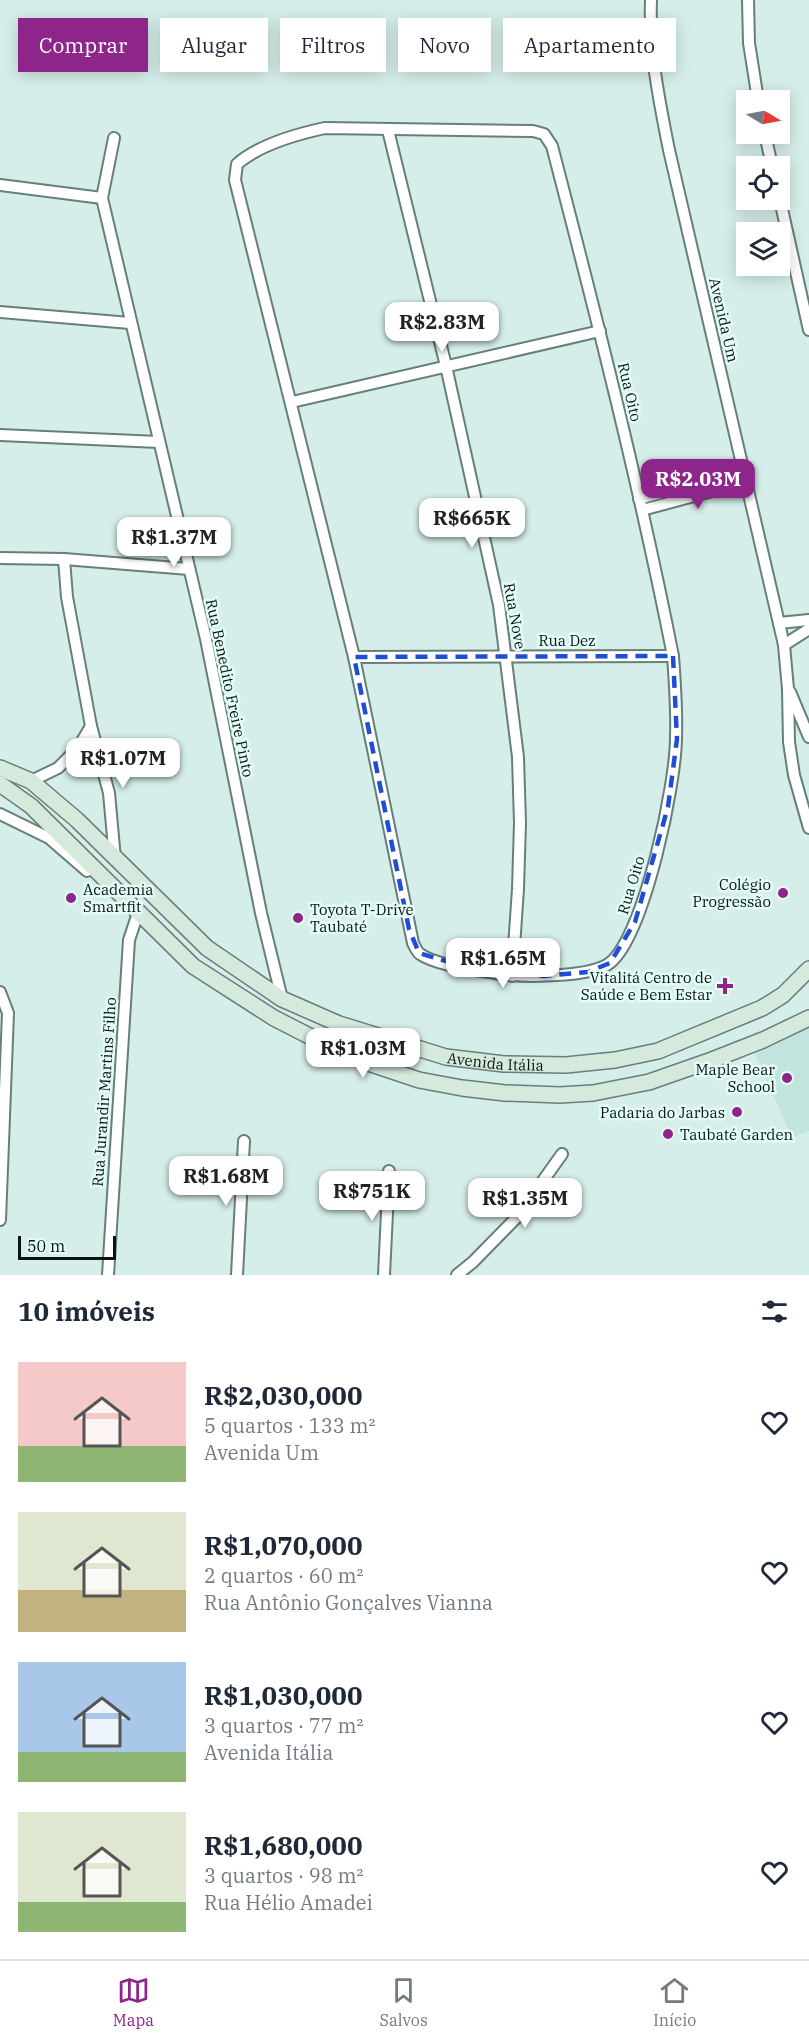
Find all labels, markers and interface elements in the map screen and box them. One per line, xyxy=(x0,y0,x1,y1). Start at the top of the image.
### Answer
chip: Comprar xyxy=(18,18,148,72)
chip: Alugar xyxy=(160,18,268,72)
chip: Filtros xyxy=(280,18,386,72)
chip: Novo xyxy=(398,18,491,72)
chip: Apartamento xyxy=(503,18,676,72)
north arrow xyxy=(736,90,790,144)
map controls xyxy=(736,90,790,276)
button: locate xyxy=(736,156,790,210)
button: layers xyxy=(736,222,790,276)
street label: Avenida Um xyxy=(705,276,743,364)
pin: R$2.83M xyxy=(387,302,497,353)
text: R$2.83M xyxy=(399,308,485,335)
street label: Rua Oito xyxy=(614,361,646,423)
pin: R$2.03M xyxy=(643,459,753,510)
text: R$2.03M xyxy=(655,465,741,492)
pin: R$665K xyxy=(423,498,521,549)
text: R$665K xyxy=(433,504,511,531)
pin: R$1.37M xyxy=(119,517,229,568)
text: R$1.37M xyxy=(131,523,217,550)
street label: Rua Nove xyxy=(500,581,530,651)
street label: Rua Benedito Freire Pinto xyxy=(202,597,258,779)
street label: Rua Dez xyxy=(538,631,596,650)
pin: R$1.07M xyxy=(68,738,178,789)
text: R$1.07M xyxy=(80,744,166,771)
street label: Rua Oito xyxy=(613,853,649,917)
place label: Colégio Progressão xyxy=(693,875,771,911)
place label: Academia Smartfit xyxy=(83,880,153,916)
marker: Colégio Progressão xyxy=(776,886,790,900)
marker: Academia Smartfit xyxy=(64,891,78,905)
place label: Toyota T-Drive Taubaté xyxy=(310,900,414,936)
marker: Toyota T-Drive Taubaté xyxy=(291,911,305,925)
pin: R$1.65M xyxy=(448,938,558,989)
text: R$1.65M xyxy=(460,944,546,971)
place label: Vitalitá Centro de Saúde e Bem Estar xyxy=(581,968,712,1004)
marker: Vitalitá Centro de Saúde e Bem Estar xyxy=(716,977,734,995)
street label: Rua Jurandir Martins Filho xyxy=(88,997,120,1187)
pin: R$1.03M xyxy=(308,1028,418,1079)
text: R$1.03M xyxy=(320,1034,406,1061)
street label: Avenida Itália xyxy=(446,1048,544,1074)
place label: Maple Bear School xyxy=(695,1060,775,1096)
marker: Maple Bear School xyxy=(780,1071,794,1085)
place label: Padaria do Jarbas xyxy=(600,1103,725,1122)
marker: Padaria do Jarbas xyxy=(730,1105,744,1119)
place label: Taubaté Garden xyxy=(680,1125,794,1144)
marker: Taubaté Garden xyxy=(661,1127,675,1141)
pin: R$1.68M xyxy=(171,1156,281,1207)
text: R$1.68M xyxy=(183,1162,269,1189)
pin: R$751K xyxy=(323,1171,421,1222)
text: R$751K xyxy=(333,1177,411,1204)
pin: R$1.35M xyxy=(470,1178,580,1229)
text: R$1.35M xyxy=(482,1184,568,1211)
scale bar xyxy=(18,1233,116,1260)
text: 50 m xyxy=(27,1236,65,1256)
text: 10 imóveis xyxy=(18,1294,155,1328)
icon: filters xyxy=(758,1295,791,1328)
text: R$2,030,000 xyxy=(204,1378,363,1412)
icon: home xyxy=(66,1386,138,1458)
icon: heart xyxy=(758,1406,791,1439)
text: 5 quartos · 133 m² xyxy=(204,1412,375,1439)
text: Avenida Um xyxy=(204,1439,319,1466)
text: R$1,070,000 xyxy=(204,1528,363,1562)
icon: home xyxy=(66,1536,138,1608)
icon: heart xyxy=(758,1556,791,1589)
text: 2 quartos · 60 m² xyxy=(204,1562,363,1589)
text: Rua Antônio Gonçalves Vianna xyxy=(204,1589,493,1616)
text: R$1,030,000 xyxy=(204,1678,363,1712)
icon: home xyxy=(66,1686,138,1758)
icon: heart xyxy=(758,1706,791,1739)
text: 3 quartos · 77 m² xyxy=(204,1712,363,1739)
text: Avenida Itália xyxy=(204,1739,333,1766)
text: R$1,680,000 xyxy=(204,1828,363,1862)
icon: home xyxy=(66,1836,138,1908)
icon: heart xyxy=(758,1856,791,1889)
text: 3 quartos · 98 m² xyxy=(204,1862,363,1889)
text: Rua Hélio Amadei xyxy=(204,1889,373,1916)
tab: Mapa xyxy=(113,1974,154,2030)
tab: Salvos xyxy=(380,1974,428,2030)
tab: Início xyxy=(653,1974,696,2030)

